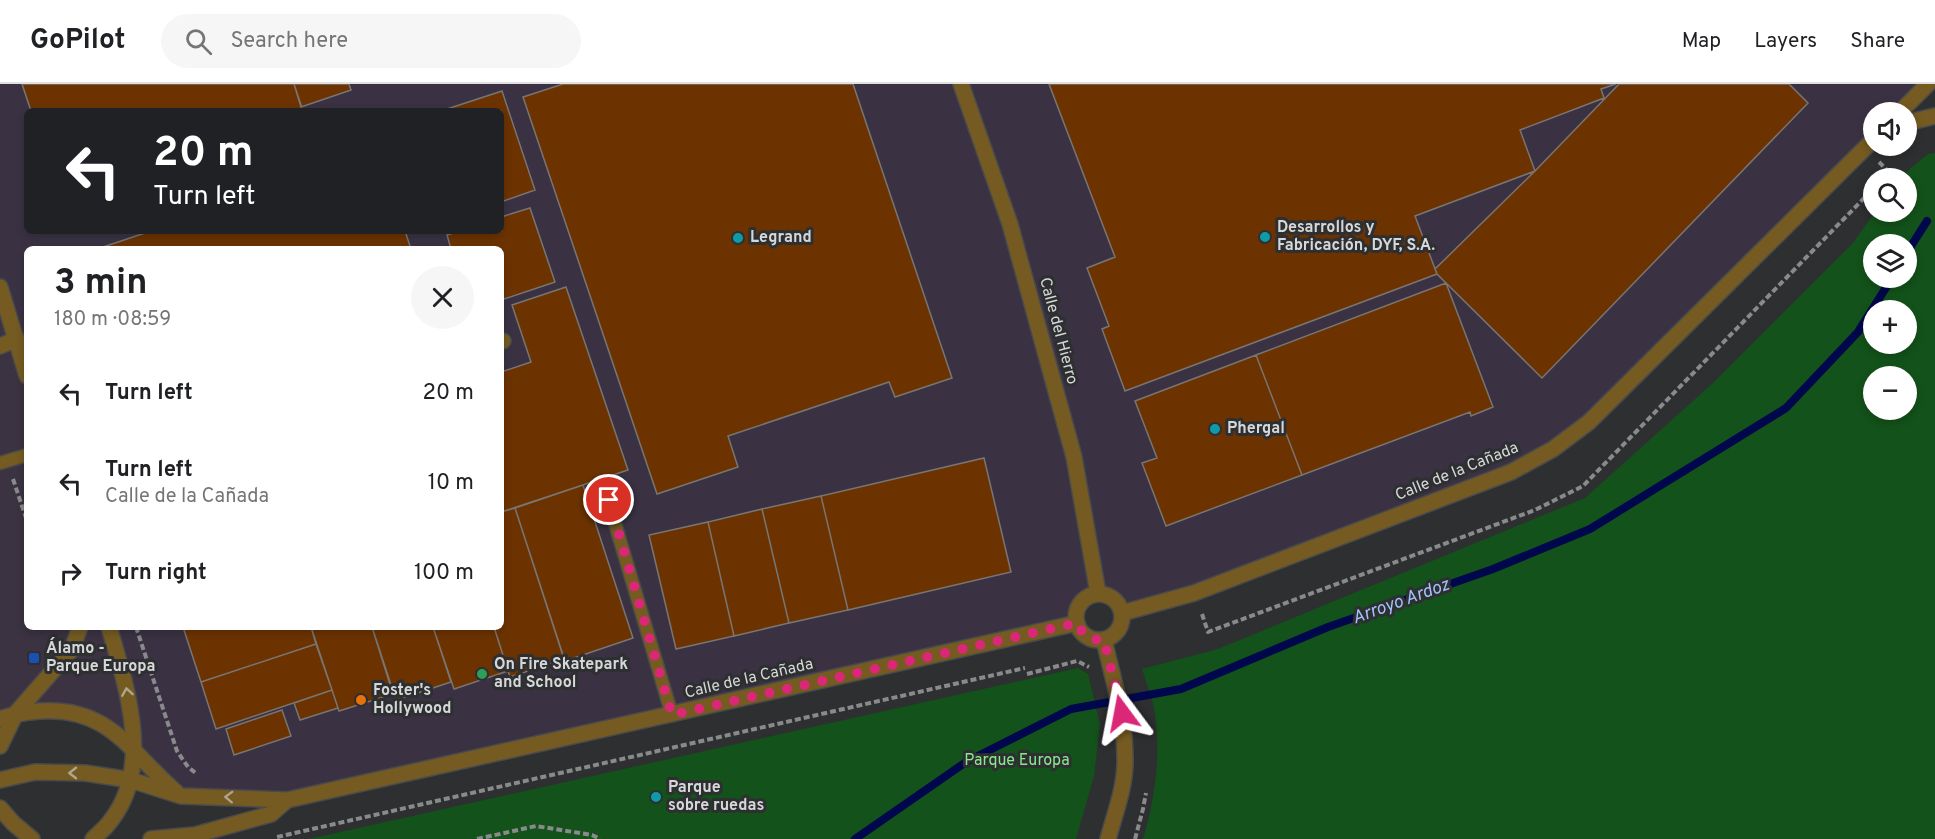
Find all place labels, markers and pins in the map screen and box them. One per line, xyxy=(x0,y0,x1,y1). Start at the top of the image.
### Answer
place label: Desarrollos y Fabricación, DYF, S.A. xyxy=(1277,218,1435,256)
place label: Legrand xyxy=(750,228,812,248)
marker: Desarrollos y Fabricación, DYF, S.A. xyxy=(1258,230,1272,244)
marker: Legrand xyxy=(731,231,745,245)
place label: Phergal xyxy=(1227,419,1285,439)
marker: Phergal xyxy=(1208,422,1222,436)
pin xyxy=(583,474,634,525)
place label: Álamo - Parque Europa xyxy=(46,637,155,677)
marker: Álamo - Parque Europa xyxy=(27,651,41,665)
place label: On Fire Skatepark and School xyxy=(494,655,628,693)
marker: On Fire Skatepark and School xyxy=(475,667,489,681)
place label: Foster's Hollywood xyxy=(373,681,451,719)
marker: Foster's Hollywood xyxy=(354,693,368,707)
place label: Parque sobre ruedas xyxy=(668,778,764,816)
marker: Parque sobre ruedas xyxy=(649,790,663,804)

